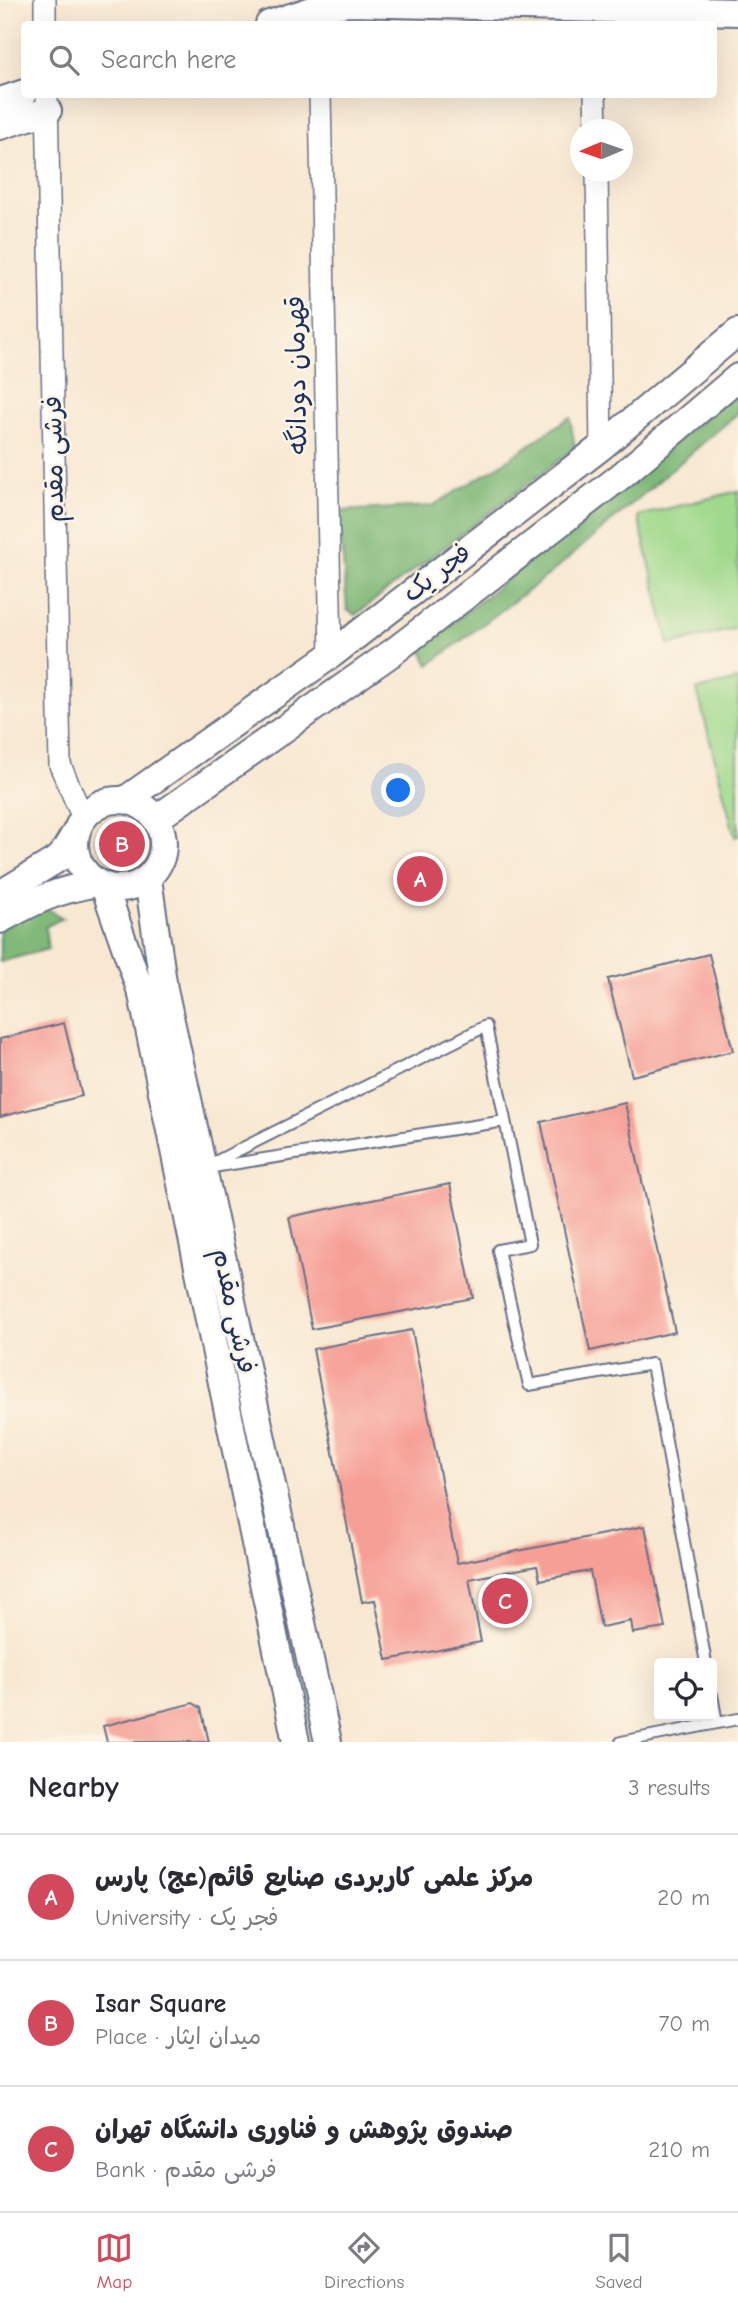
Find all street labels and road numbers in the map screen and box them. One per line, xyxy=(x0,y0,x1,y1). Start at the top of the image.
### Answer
street label: قهرمان دودانگه xyxy=(280,295,313,455)
street label: فرشی مقدم xyxy=(38,395,74,523)
street label: فجر یک xyxy=(397,537,477,609)
street label: فرشی مقدم xyxy=(202,1246,262,1377)

